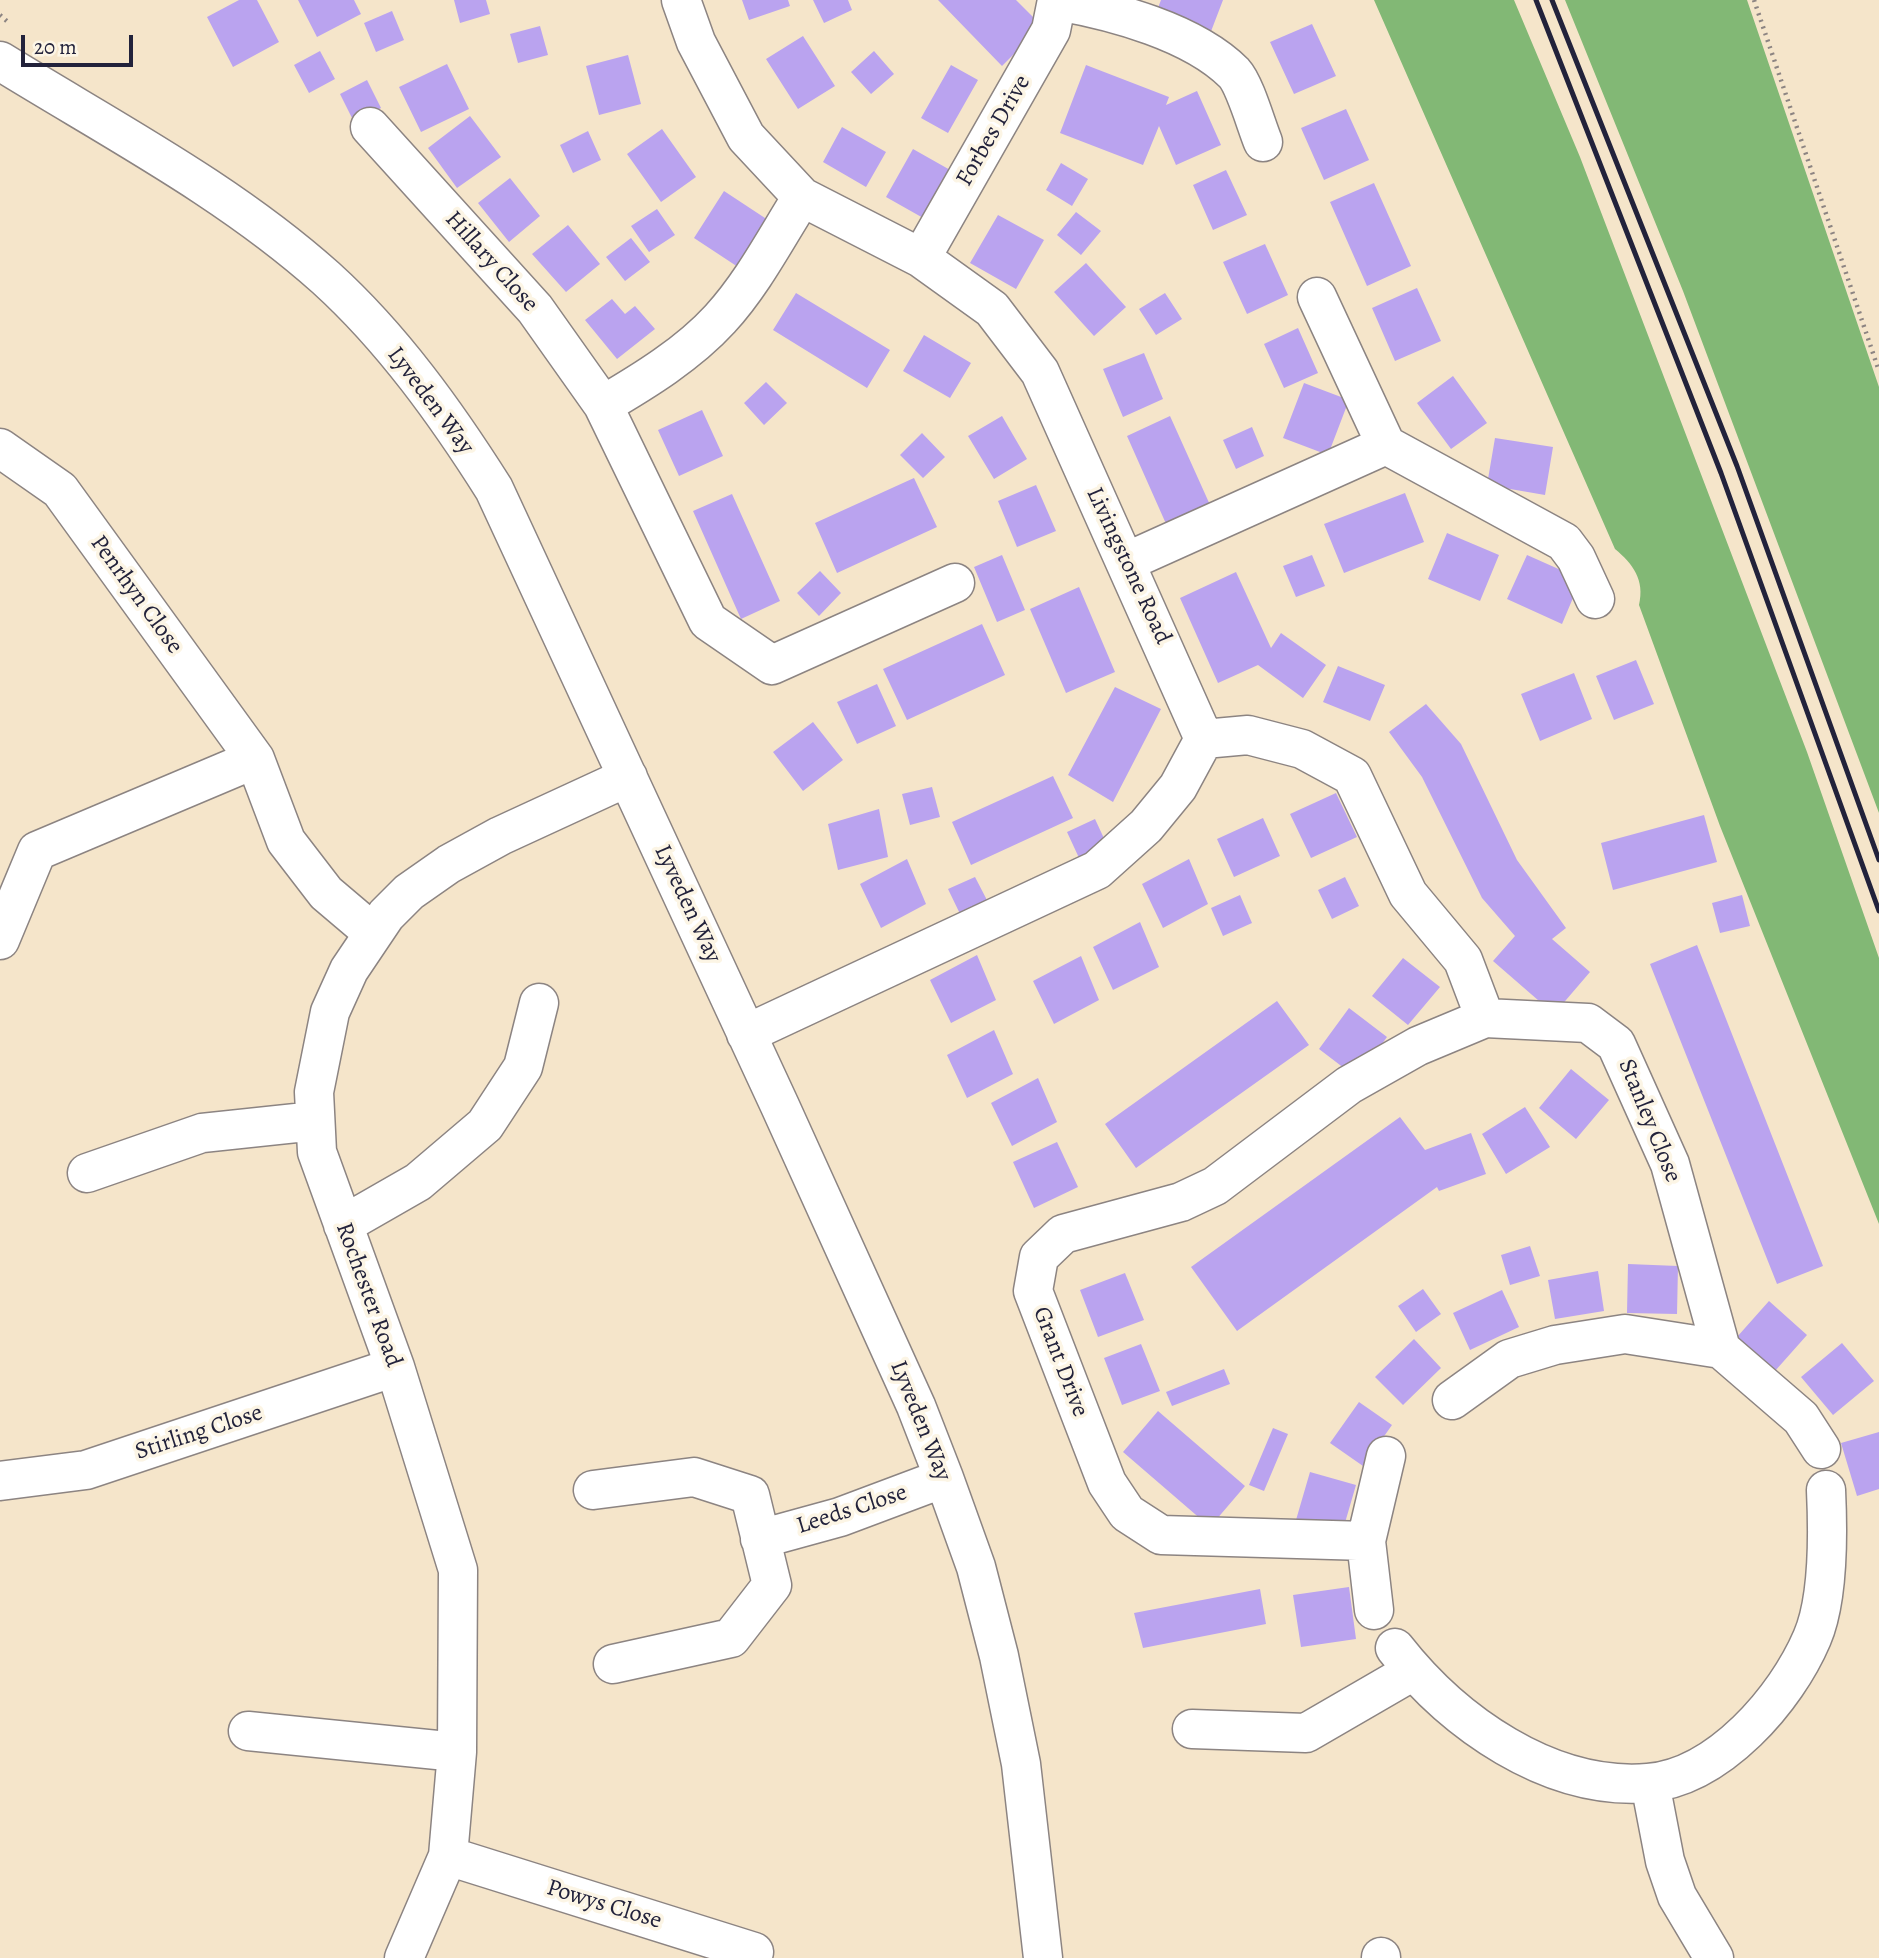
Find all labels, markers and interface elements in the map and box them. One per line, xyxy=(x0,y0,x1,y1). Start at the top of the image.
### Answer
scale bar xyxy=(24,21,136,65)
text: 20 m xyxy=(34,33,77,61)
street label: Forbes Drive xyxy=(951,70,1037,192)
street label: Hillary Close xyxy=(438,206,544,318)
street label: Lyveden Way xyxy=(380,342,480,460)
street label: Livingstone Road xyxy=(1079,483,1177,649)
street label: Penrhyn Close xyxy=(83,530,189,660)
street label: Lyveden Way xyxy=(647,840,727,968)
street label: Stanley Close xyxy=(1611,1055,1687,1187)
street label: Rochester Road xyxy=(328,1219,408,1371)
street label: Grant Drive xyxy=(1026,1303,1094,1421)
street label: Lyveden Way xyxy=(883,1357,957,1485)
street label: Stirling Close xyxy=(132,1399,266,1467)
street label: Leeds Close xyxy=(793,1479,911,1541)
street label: Powys Close xyxy=(543,1874,665,1936)

